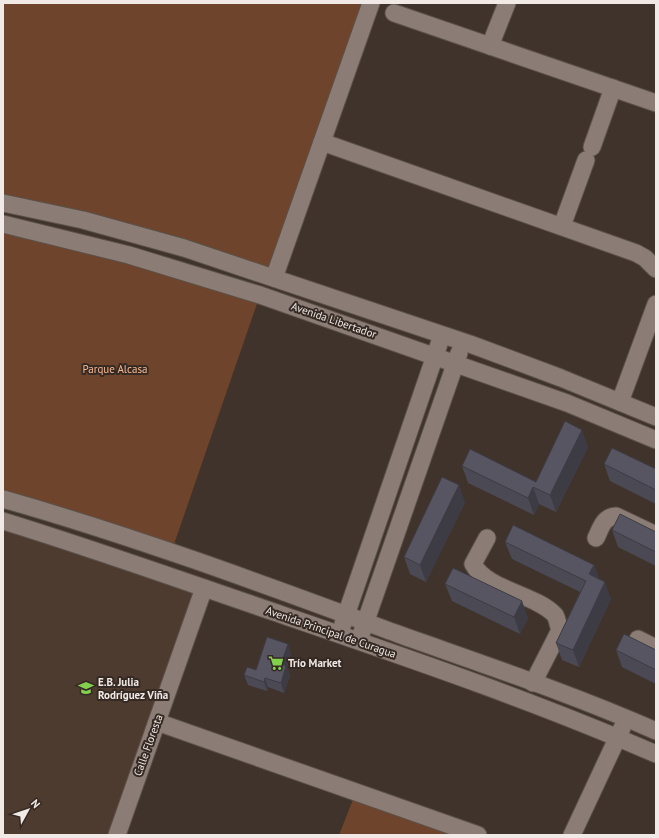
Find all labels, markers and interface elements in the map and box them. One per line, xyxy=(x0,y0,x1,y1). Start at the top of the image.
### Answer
street label: Avenida Libertador xyxy=(290,299,379,341)
park label: Parque Alcasa xyxy=(82,362,148,376)
street label: Avenida Principal de Curagua xyxy=(264,603,398,661)
supermarket icon: Trío Market xyxy=(267,654,285,672)
place label: Trío Market xyxy=(288,656,342,670)
place label: E.B. Julia Rodríguez Viña xyxy=(98,675,168,702)
school or university icon: E.B. Julia Rodríguez Viña xyxy=(77,679,95,697)
street label: Calle Floresta xyxy=(130,712,166,778)
north arrow xyxy=(8,790,48,830)
text: N xyxy=(28,796,43,811)

